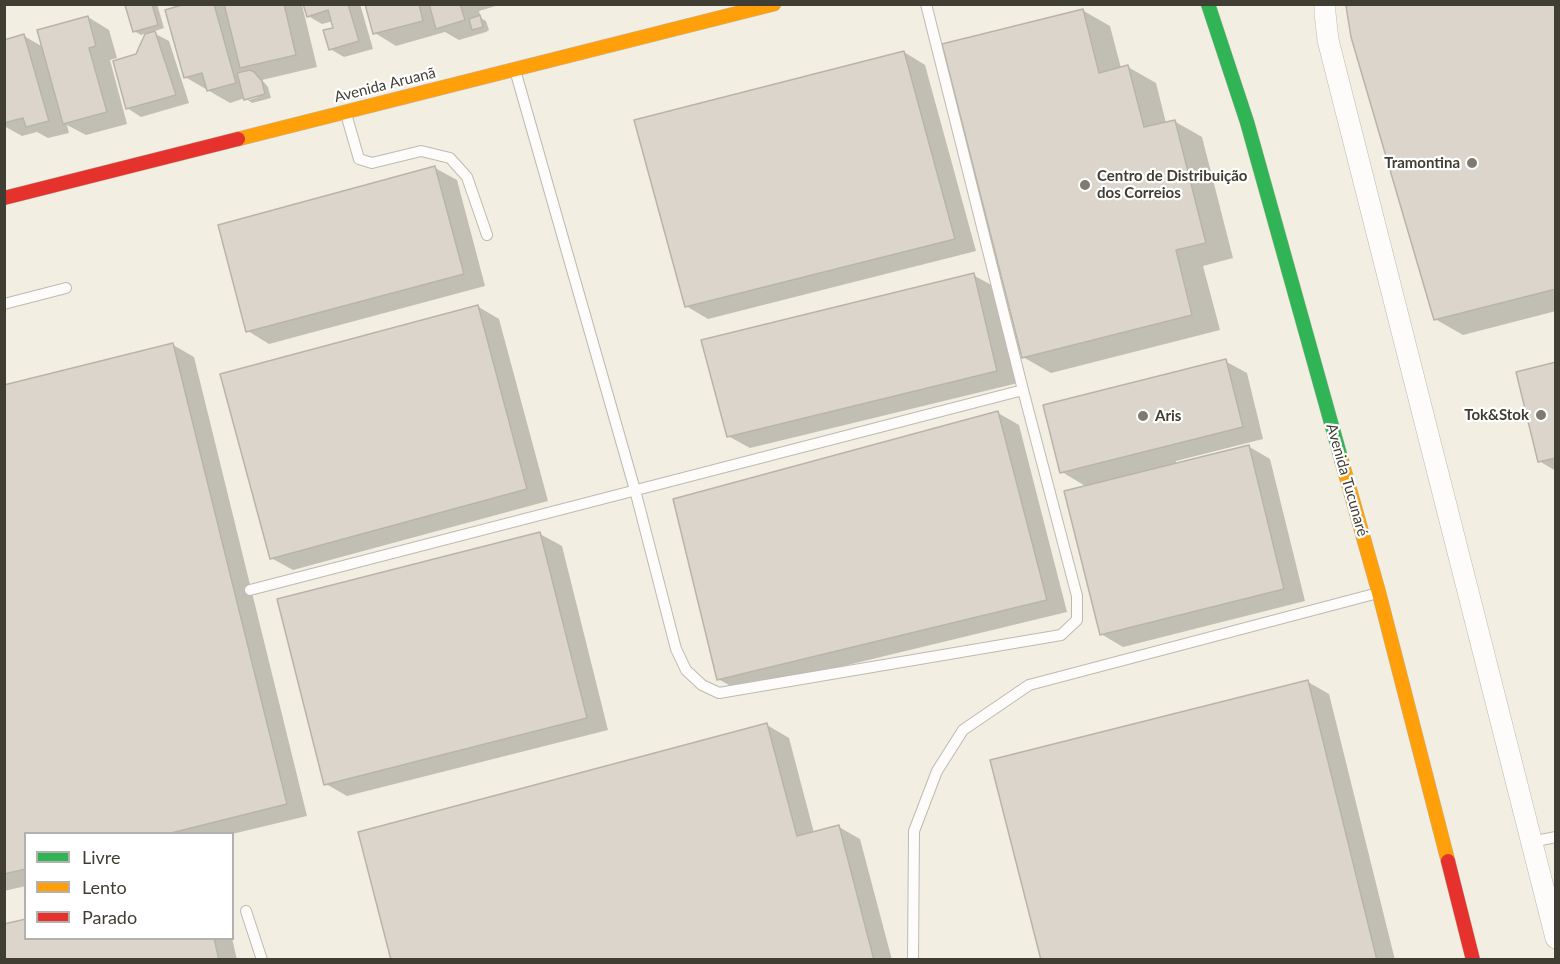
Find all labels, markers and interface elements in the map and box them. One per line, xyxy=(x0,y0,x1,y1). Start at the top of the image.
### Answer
street label: Avenida Aruanã xyxy=(332,64,438,106)
place label: Tramontina xyxy=(1384,154,1460,172)
marker: Tramontina xyxy=(1465,156,1479,170)
place label: Centro de Distribuição dos Correios xyxy=(1097,167,1247,202)
marker: Centro de Distribuição dos Correios xyxy=(1078,178,1092,192)
place label: Tok&Stok xyxy=(1464,406,1529,424)
place label: Aris xyxy=(1155,407,1181,425)
marker: Tok&Stok xyxy=(1534,408,1548,422)
marker: Aris xyxy=(1136,409,1150,423)
street label: Avenida Tucunaré xyxy=(1322,421,1372,539)
legend xyxy=(24,832,234,940)
text: Livre xyxy=(82,846,121,868)
text: Lento xyxy=(82,876,127,898)
text: Parado xyxy=(82,906,137,928)

